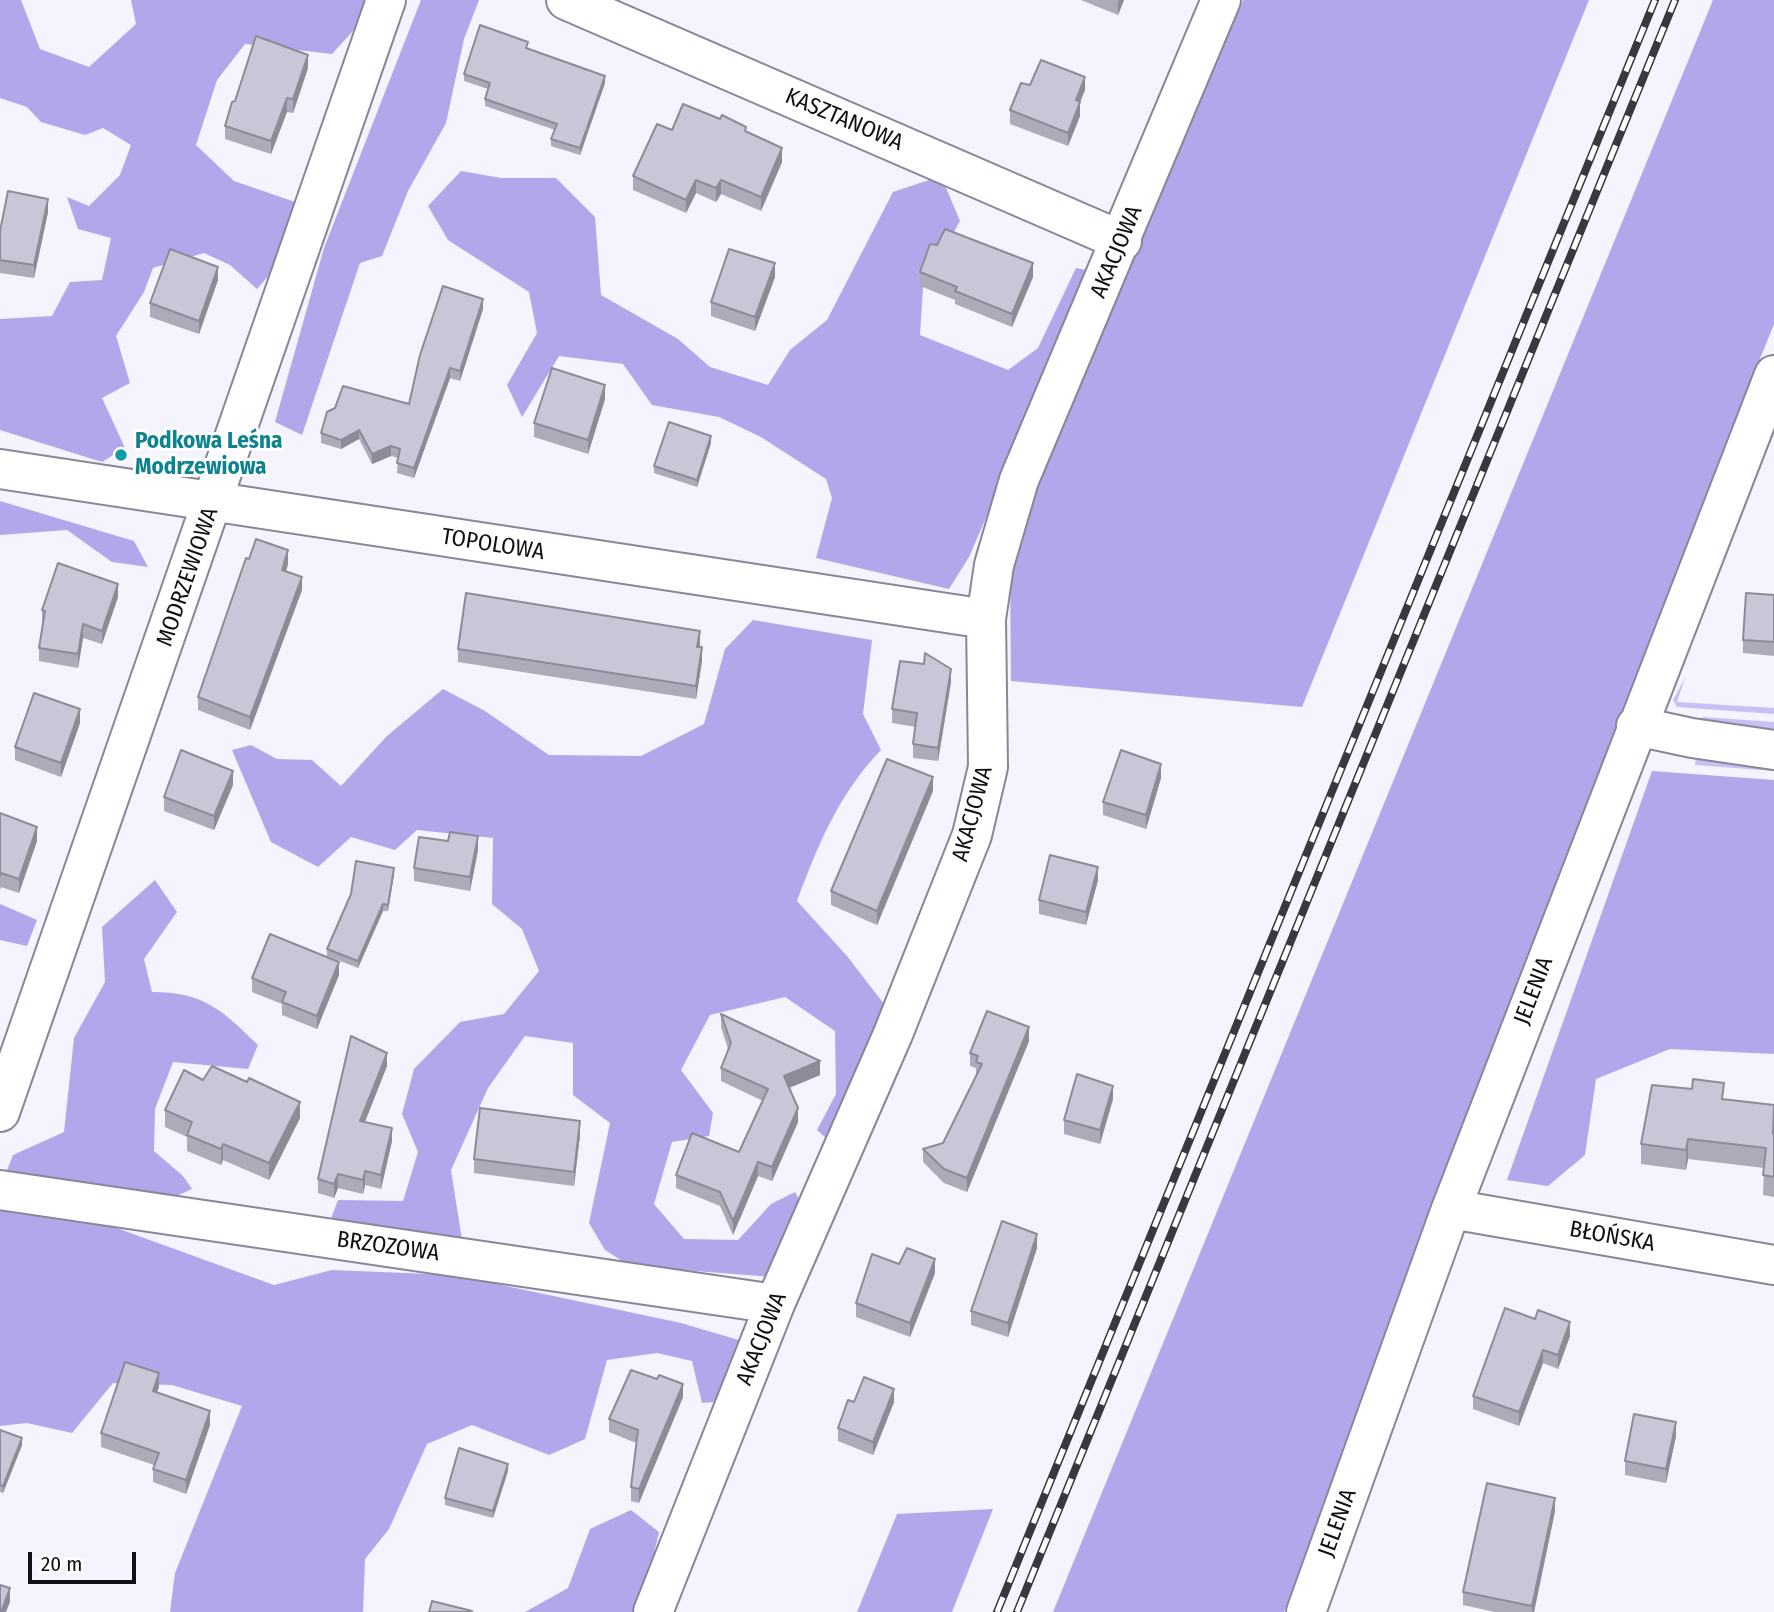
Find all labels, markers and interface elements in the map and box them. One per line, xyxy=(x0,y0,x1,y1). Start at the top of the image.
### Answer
street label: KASZTANOWA xyxy=(781,83,907,157)
street label: AKACJOWA xyxy=(1085,202,1149,302)
place label: Podkowa Leśna Modrzewiowa xyxy=(135,428,282,482)
marker: Podkowa Leśna Modrzewiowa xyxy=(113,447,129,463)
street label: MODRZEWIOWA xyxy=(151,504,225,650)
street label: TOPOLOWA xyxy=(440,523,546,567)
street label: AKACJOWA xyxy=(947,763,999,865)
street label: JELENIA xyxy=(1509,953,1559,1029)
street label: BŁOŃSKA xyxy=(1567,1216,1657,1258)
street label: BRZOZOWA xyxy=(335,1226,441,1268)
street label: AKACJOWA xyxy=(731,1289,793,1389)
street label: JELENIA xyxy=(1313,1485,1363,1561)
scale bar xyxy=(32,1538,140,1582)
text: 20 m xyxy=(41,1551,82,1577)

